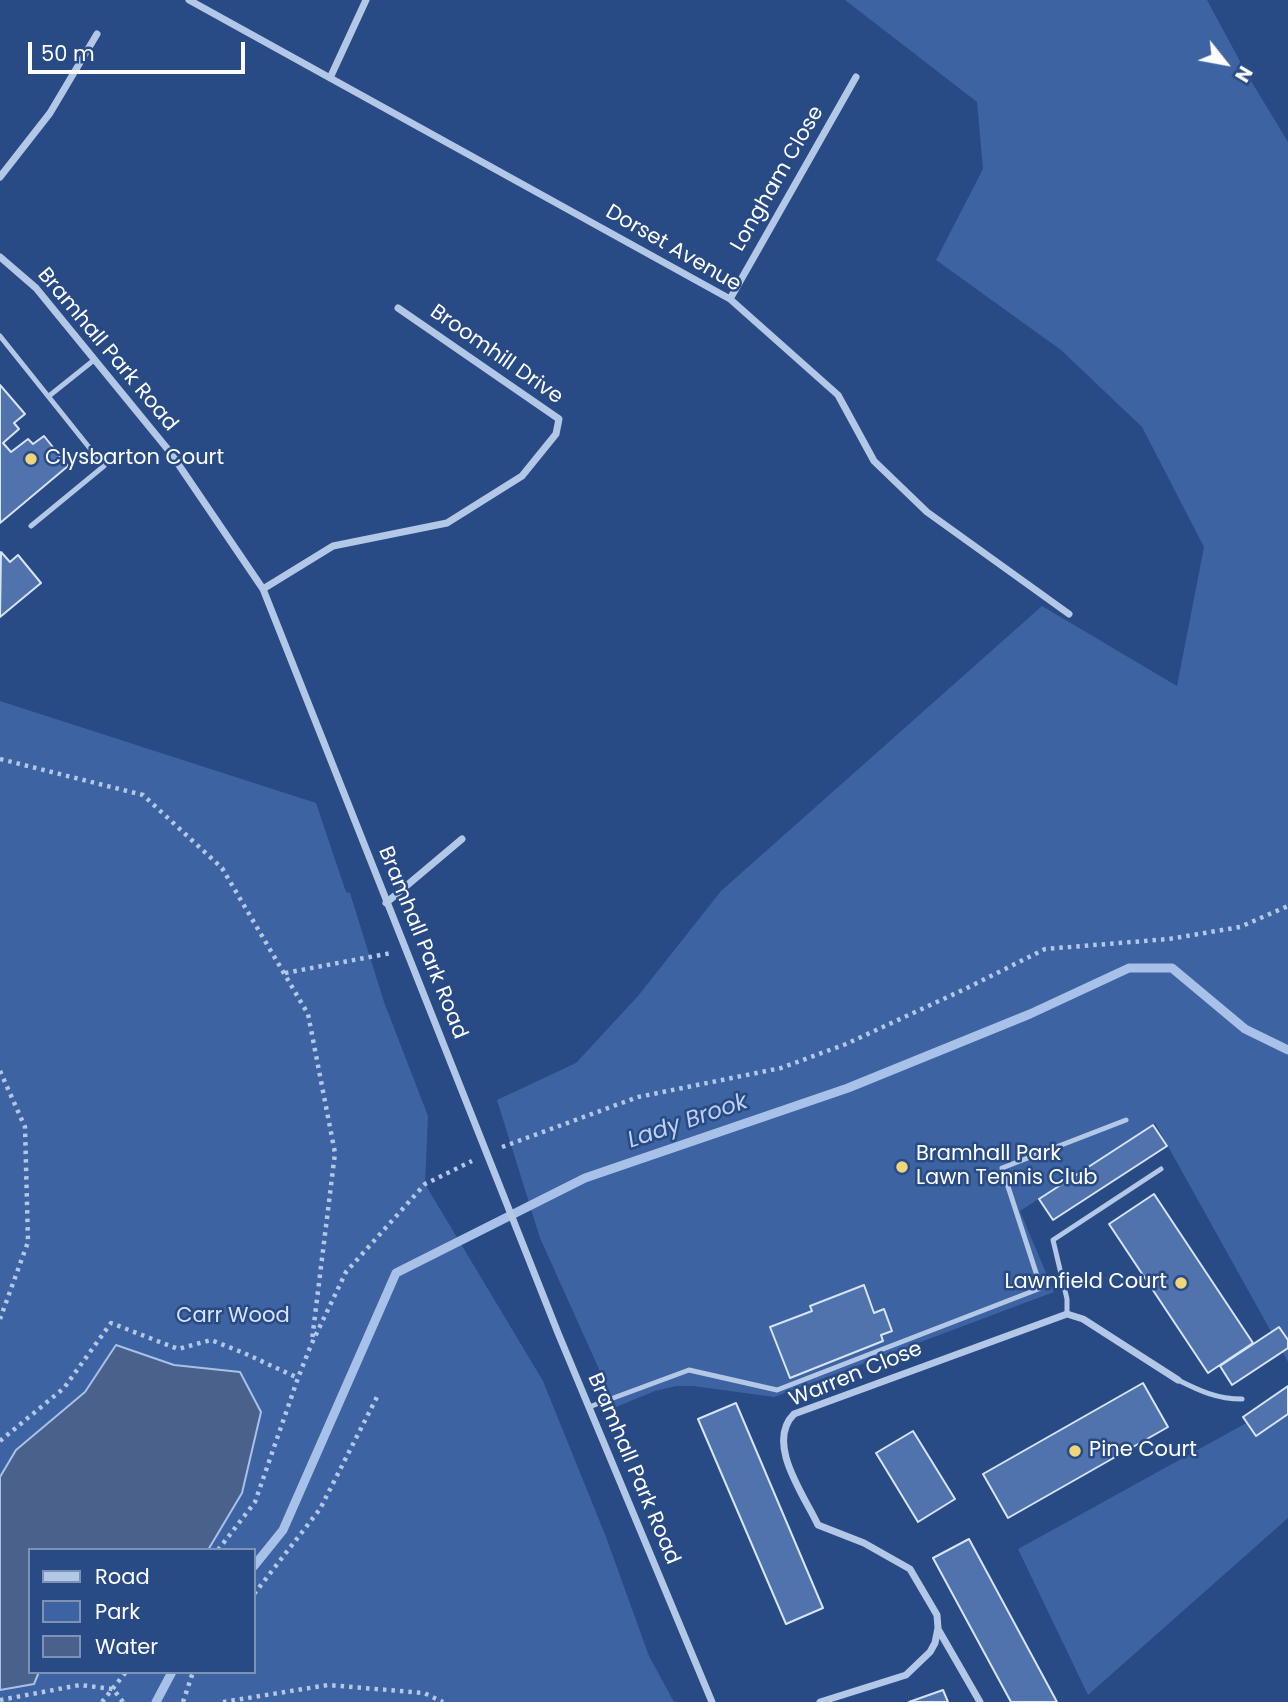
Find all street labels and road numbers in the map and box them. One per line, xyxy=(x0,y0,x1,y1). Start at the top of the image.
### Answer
street label: Longham Close xyxy=(726,102,830,256)
street label: Dorset Avenue xyxy=(601,200,745,298)
street label: Bramhall Park Road xyxy=(31,263,183,437)
street label: Broomhill Drive xyxy=(425,300,567,410)
street label: Bramhall Park Road xyxy=(372,843,472,1043)
street label: Warren Close xyxy=(786,1337,926,1413)
street label: Bramhall Park Road xyxy=(581,1370,685,1568)

